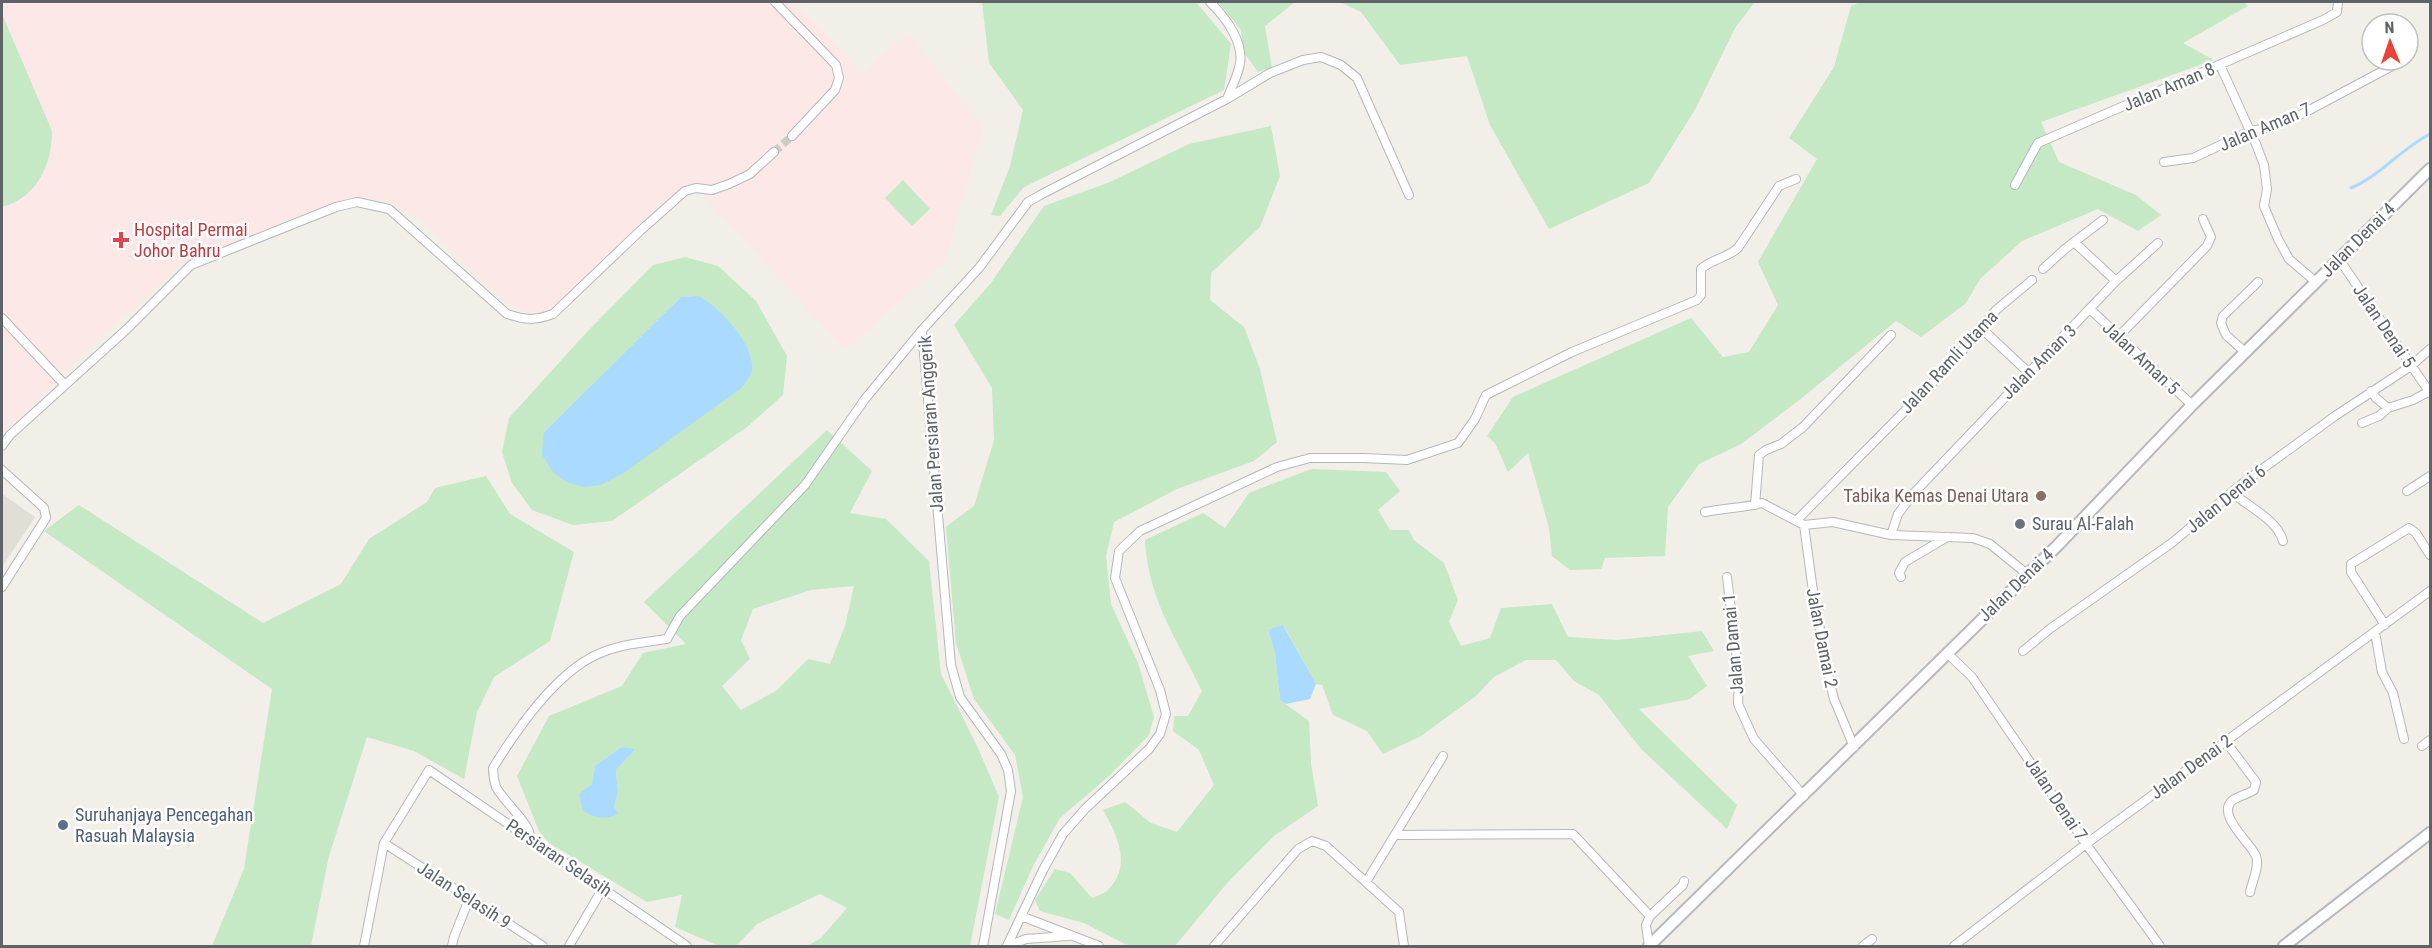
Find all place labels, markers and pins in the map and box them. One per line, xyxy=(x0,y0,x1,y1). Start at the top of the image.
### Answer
place label: Hospital Permai Johor Bahru xyxy=(134,219,248,261)
marker: Hospital Permai Johor Bahru xyxy=(112,231,130,249)
place label: Tabika Kemas Denai Utara xyxy=(1843,485,2029,506)
marker: Tabika Kemas Denai Utara xyxy=(2034,489,2048,503)
place label: Surau Al-Falah xyxy=(2032,513,2134,534)
marker: Surau Al-Falah xyxy=(2013,517,2027,531)
place label: Suruhanjaya Pencegahan Rasuah Malaysia xyxy=(75,804,253,846)
marker: Suruhanjaya Pencegahan Rasuah Malaysia xyxy=(56,818,70,832)

